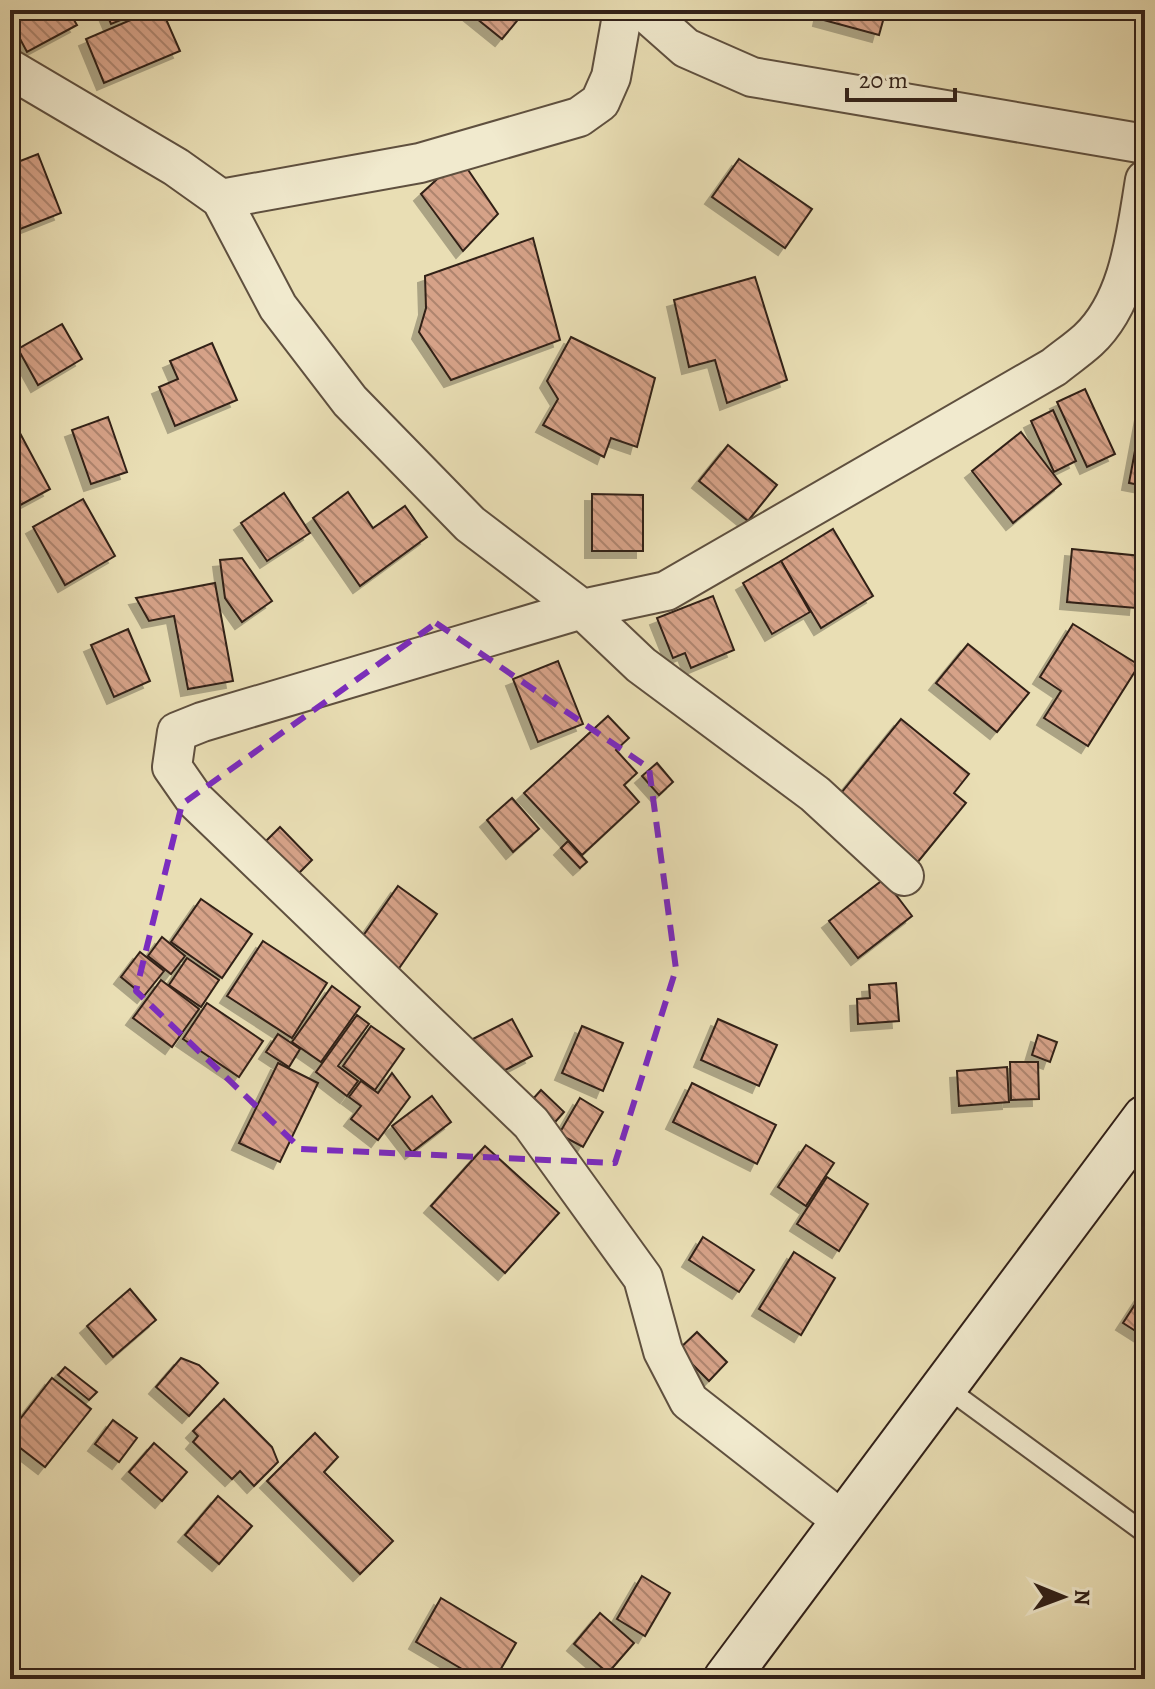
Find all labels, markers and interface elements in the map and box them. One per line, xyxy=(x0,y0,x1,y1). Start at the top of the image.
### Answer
scale bar xyxy=(847,52,955,102)
text: 20 m xyxy=(859,64,908,96)
north arrow xyxy=(1023,1557,1103,1637)
text: N xyxy=(1067,1589,1097,1606)

